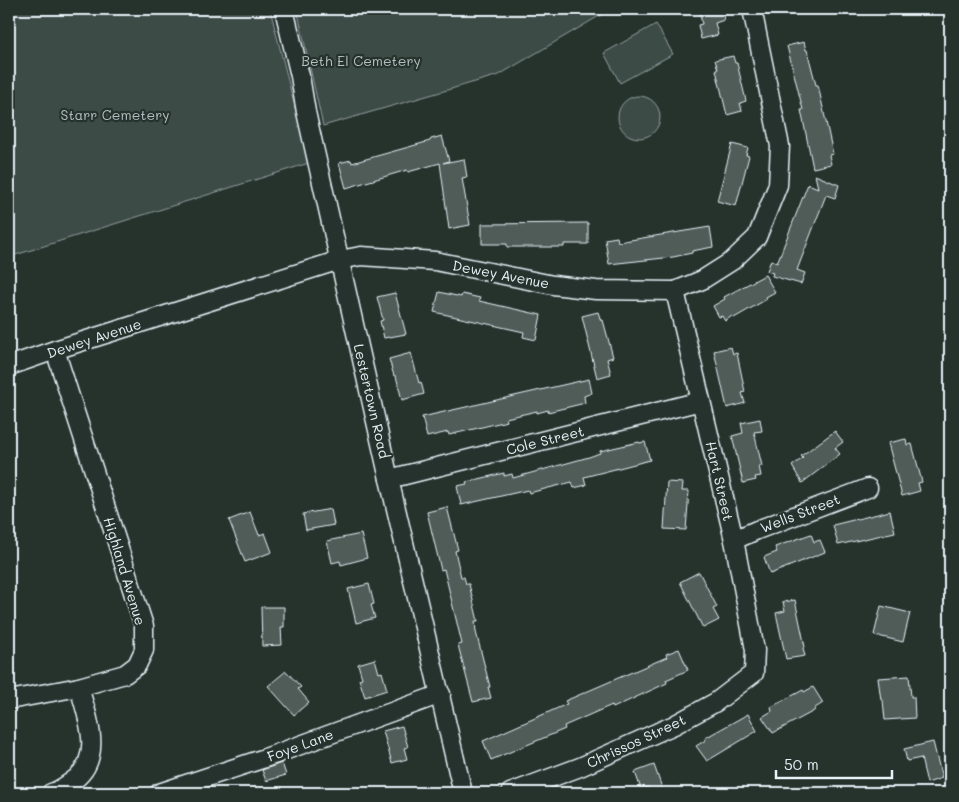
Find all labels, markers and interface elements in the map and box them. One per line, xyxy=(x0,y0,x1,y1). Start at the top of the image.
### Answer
park label: Beth El Cemetery xyxy=(301,51,421,70)
park label: Starr Cemetery xyxy=(61,105,169,124)
street label: Dewey Avenue xyxy=(451,255,551,293)
street label: Dewey Avenue xyxy=(44,314,144,362)
street label: Lestertown Road xyxy=(350,342,394,460)
street label: Cole Street xyxy=(504,421,586,459)
street label: Hart Street xyxy=(702,439,738,523)
street label: Wells Street xyxy=(757,489,843,537)
street label: Highland Avenue xyxy=(100,515,150,627)
street label: Chrissos Street xyxy=(584,710,688,772)
street label: Foye Lane xyxy=(264,724,336,766)
scale bar xyxy=(776,747,893,779)
text: 50 m xyxy=(784,754,819,774)

